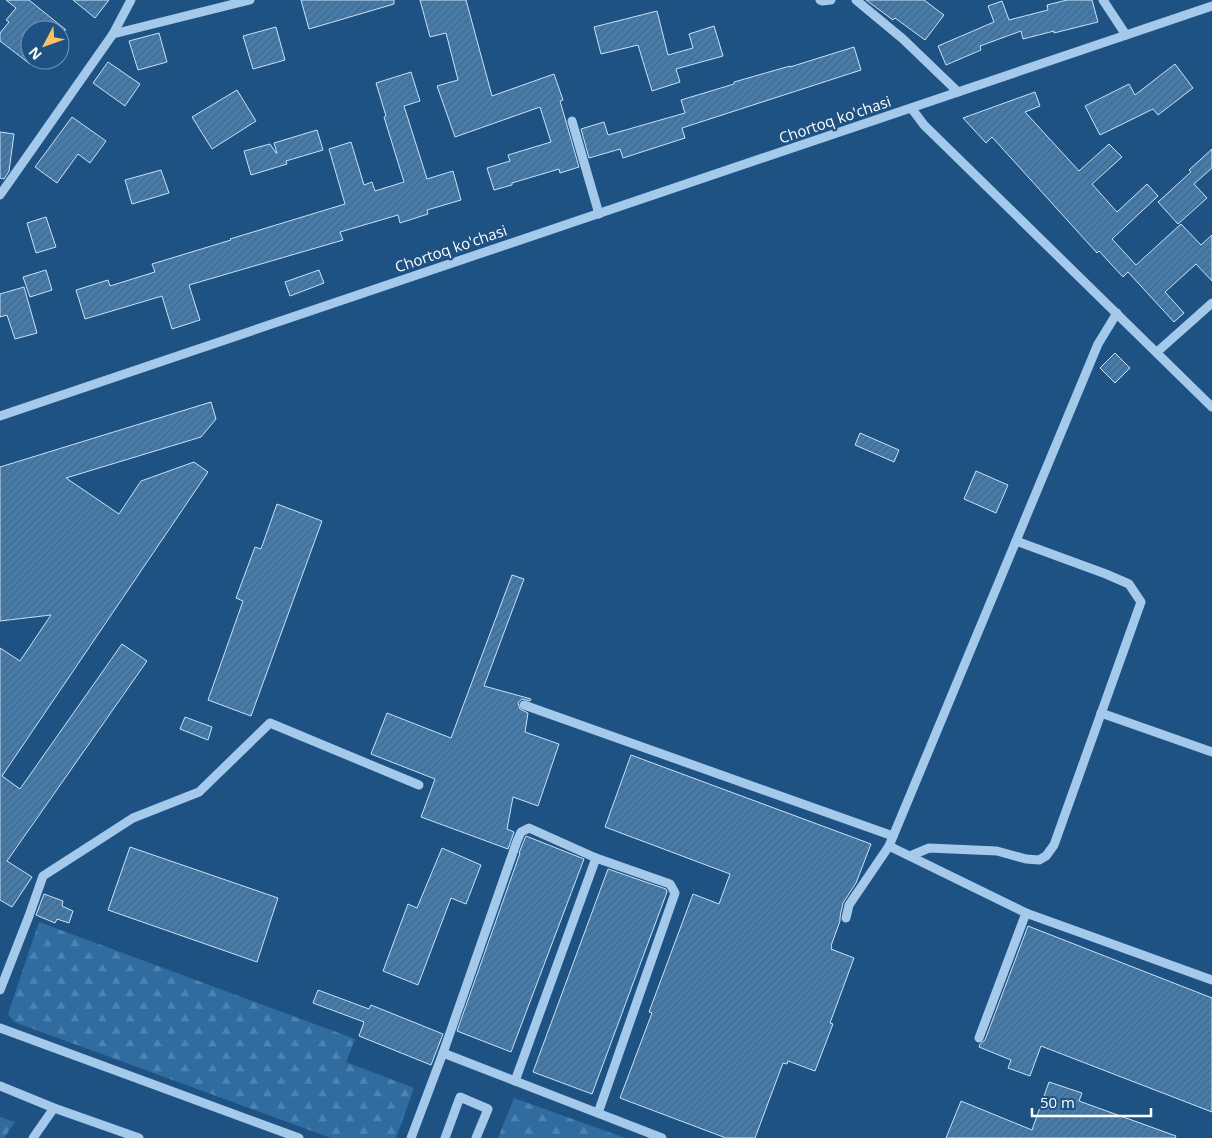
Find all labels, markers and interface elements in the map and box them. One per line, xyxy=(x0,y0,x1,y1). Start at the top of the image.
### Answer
north arrow xyxy=(20,20,70,70)
text: N xyxy=(24,43,46,64)
street label: Chortoq ko'chasi xyxy=(776,91,893,148)
street label: Chortoq ko'chasi xyxy=(392,220,509,277)
scale bar xyxy=(1032,1086,1151,1118)
text: 50 m xyxy=(1040,1092,1075,1112)

